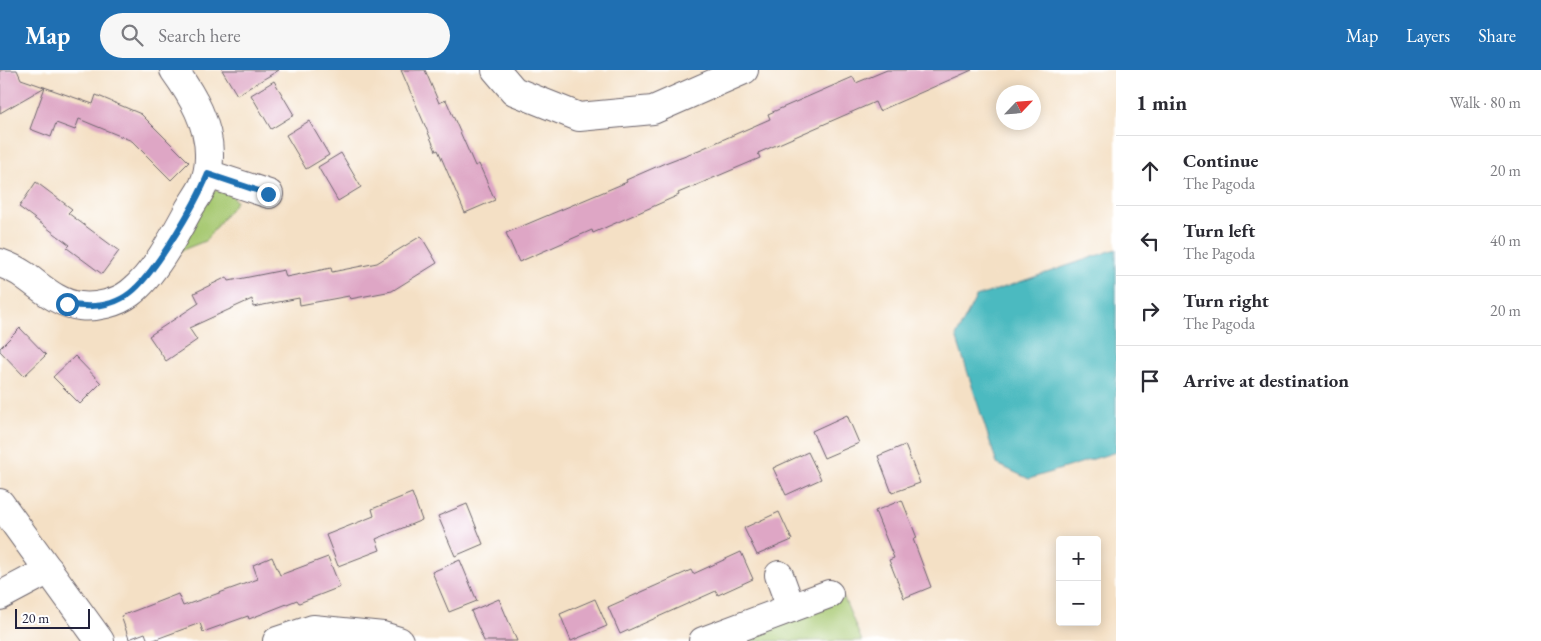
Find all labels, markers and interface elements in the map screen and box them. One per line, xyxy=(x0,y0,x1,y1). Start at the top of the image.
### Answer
search box xyxy=(100,13,450,58)
text: Map xyxy=(25,20,70,51)
icon: search xyxy=(118,21,146,49)
text: Search here xyxy=(158,23,241,48)
text: Map xyxy=(1346,24,1378,47)
text: Layers xyxy=(1406,24,1450,47)
text: Share xyxy=(1478,24,1516,47)
north arrow xyxy=(996,85,1041,130)
text: 1 min xyxy=(1136,89,1187,116)
text: Walk · 80 m xyxy=(1450,92,1521,113)
text: Continue xyxy=(1183,148,1258,173)
icon: ahead xyxy=(1136,157,1164,185)
text: 20 m xyxy=(1490,160,1521,181)
text: The Pagoda xyxy=(1183,173,1255,194)
route end xyxy=(257,183,280,206)
text: Turn left xyxy=(1183,218,1255,243)
icon: left xyxy=(1136,227,1164,255)
text: 40 m xyxy=(1490,230,1521,251)
text: The Pagoda xyxy=(1183,243,1255,264)
text: Turn right xyxy=(1183,288,1269,313)
route start xyxy=(56,293,79,316)
icon: right xyxy=(1136,297,1164,325)
text: 20 m xyxy=(1490,300,1521,321)
text: The Pagoda xyxy=(1183,313,1255,334)
icon: arrive xyxy=(1136,367,1164,395)
text: Arrive at destination xyxy=(1183,368,1349,393)
map controls xyxy=(1056,536,1101,626)
button: + xyxy=(1056,536,1101,581)
button: − xyxy=(1056,581,1101,626)
scale bar xyxy=(15,606,90,629)
text: 20 m xyxy=(22,609,49,627)

